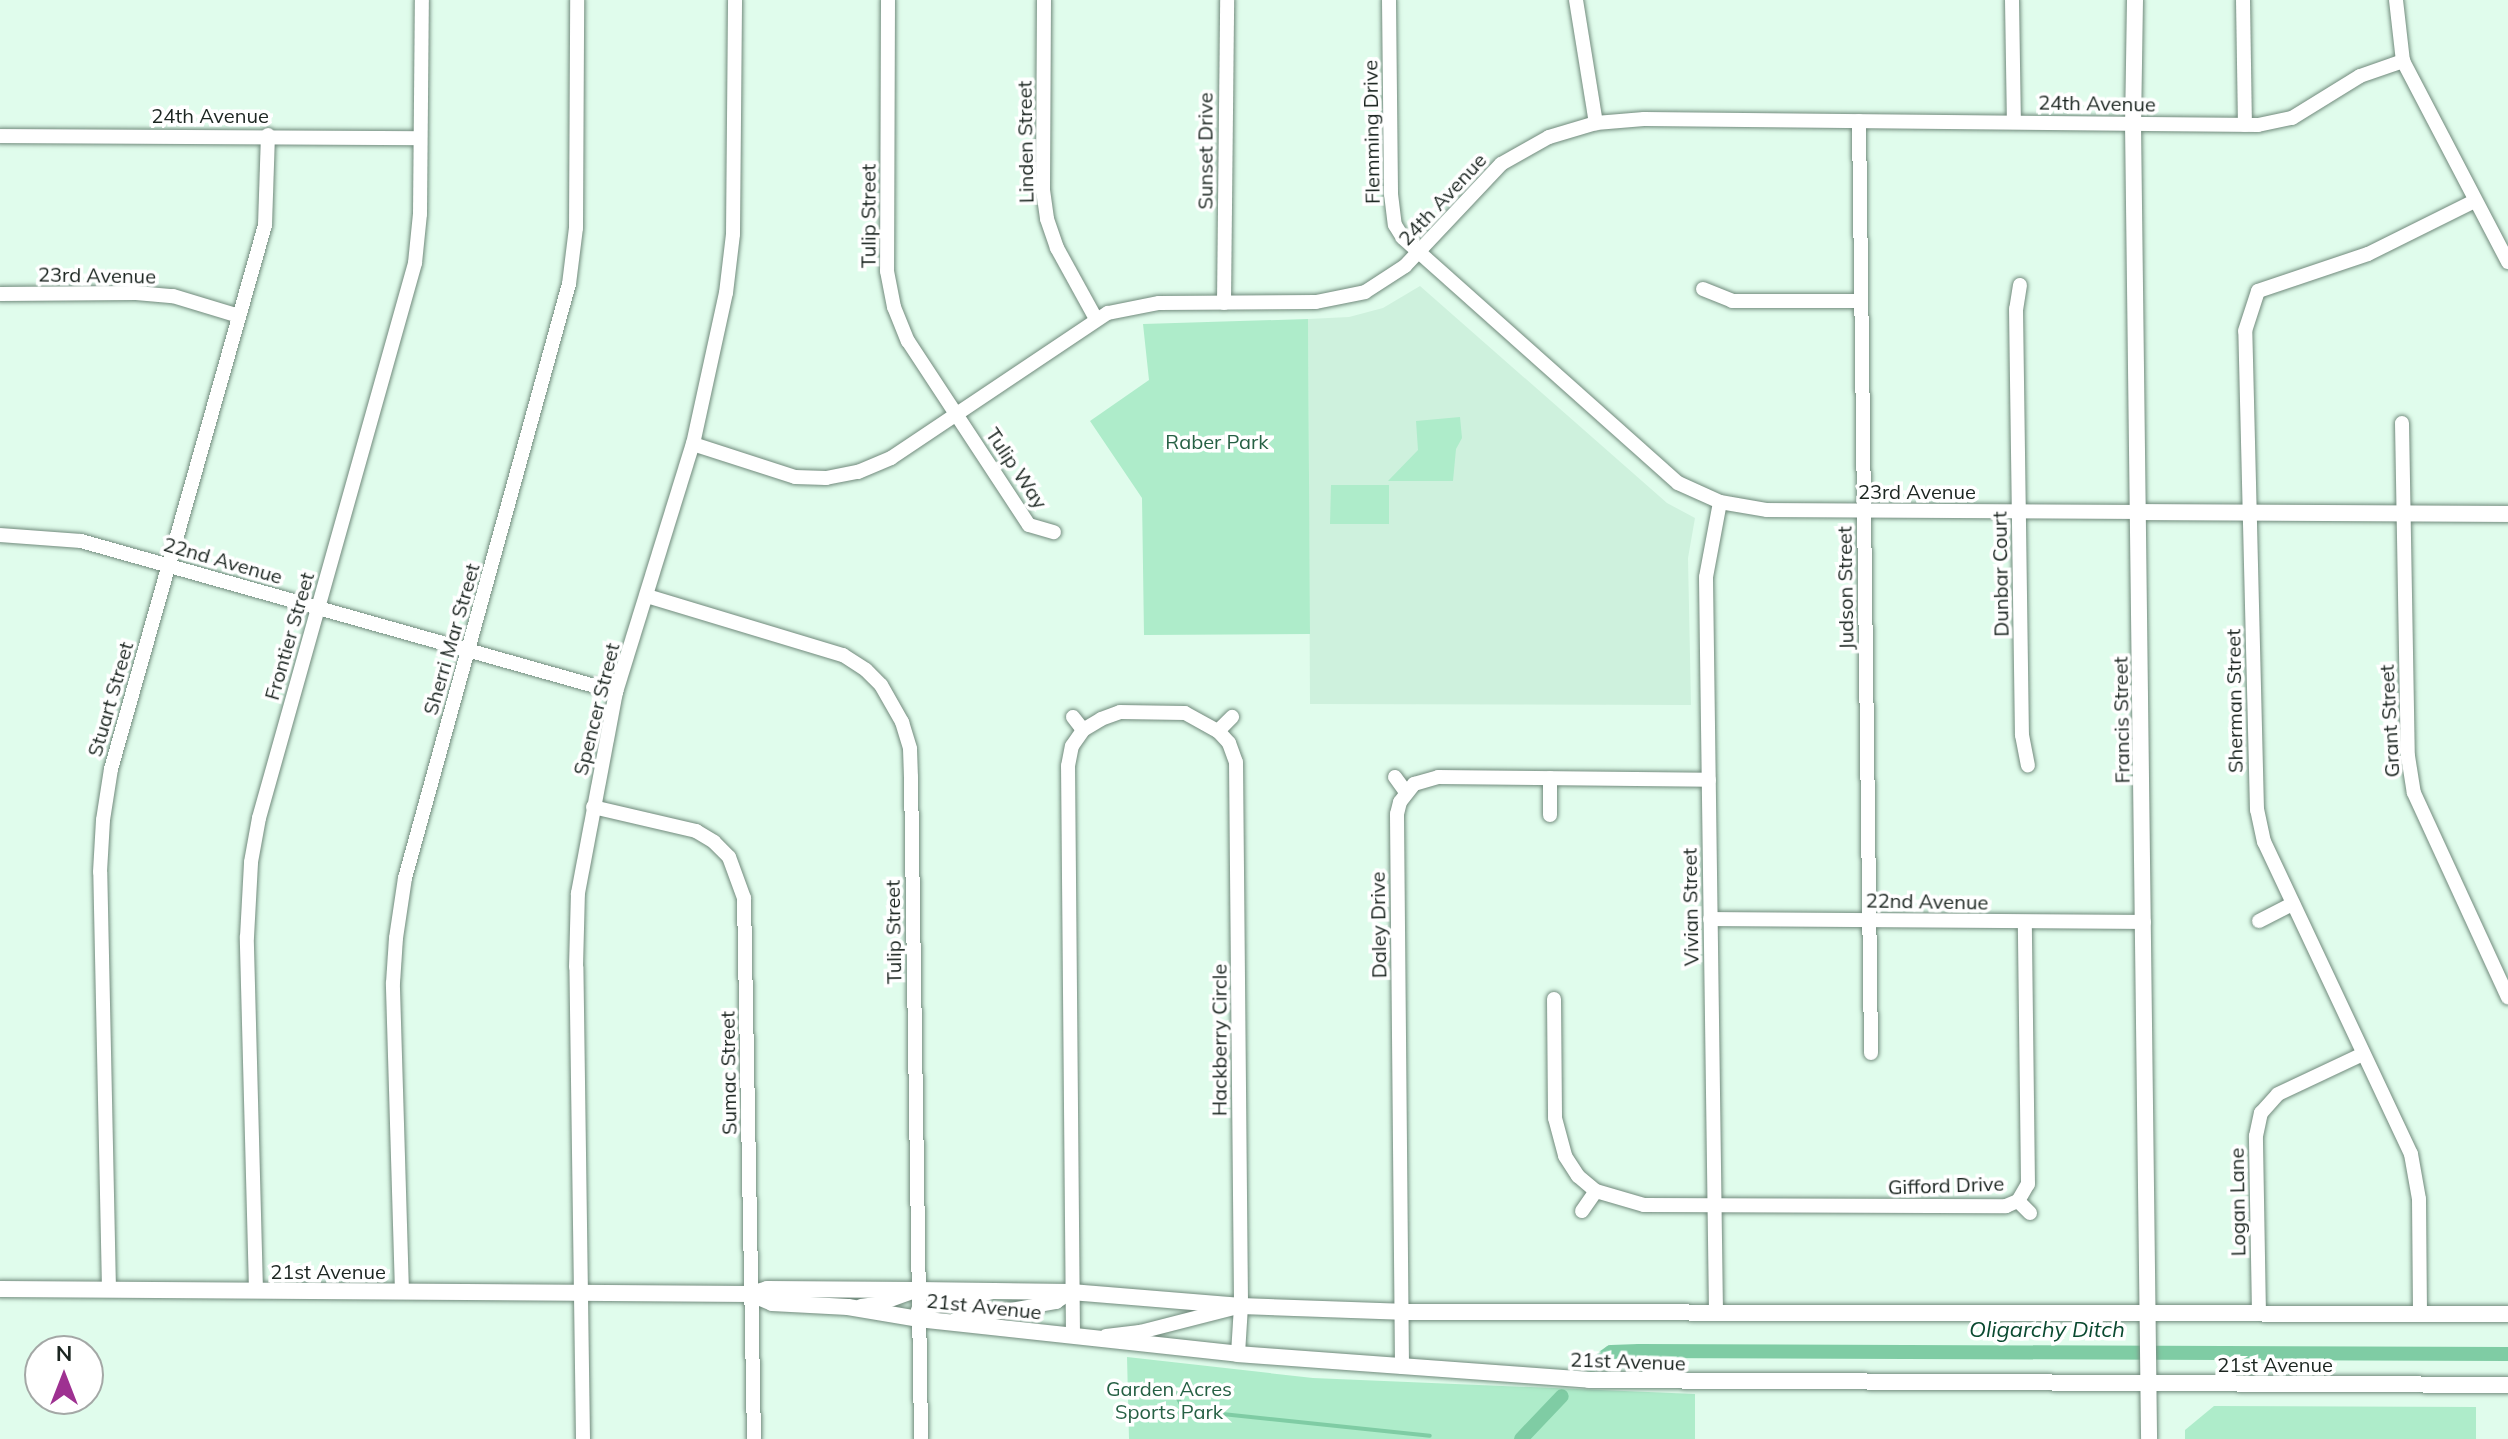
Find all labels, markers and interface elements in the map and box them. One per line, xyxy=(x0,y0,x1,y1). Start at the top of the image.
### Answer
street label: Flemming Drive xyxy=(1358,60,1384,204)
street label: Linden Street xyxy=(1012,81,1038,203)
street label: 24th Avenue xyxy=(2038,90,2156,116)
street label: Sunset Drive xyxy=(1193,92,1217,210)
street label: 24th Avenue xyxy=(151,103,269,127)
street label: 24th Avenue xyxy=(1393,148,1491,250)
street label: Tulip Street xyxy=(856,164,880,268)
street label: 23rd Avenue xyxy=(38,262,156,288)
street label: Tulip Way xyxy=(981,423,1053,513)
park label: Raber Park xyxy=(1165,429,1269,453)
street label: 23rd Avenue xyxy=(1858,479,1976,503)
street label: Dunbar Court xyxy=(1987,511,2013,637)
street label: Judson Street xyxy=(1832,526,1858,650)
street label: 22nd Avenue xyxy=(161,532,285,588)
street label: Sherri Mar Street xyxy=(418,560,484,718)
street label: Frontier Street xyxy=(259,569,319,703)
street label: Sherman Street xyxy=(2221,629,2247,773)
street label: Stuart Street xyxy=(82,639,138,759)
street label: Spencer Street xyxy=(568,640,624,778)
street label: Francis Street xyxy=(2108,656,2134,784)
street label: Grant Street xyxy=(2374,664,2404,778)
street label: Vivian Street xyxy=(1677,848,1703,966)
street label: Daley Drive xyxy=(1365,871,1391,979)
street label: Tulip Street xyxy=(880,880,906,984)
street label: 22nd Avenue xyxy=(1865,888,1989,914)
street label: Hackberry Circle xyxy=(1207,964,1231,1116)
street label: Sumac Street xyxy=(715,1011,741,1135)
street label: Logan Lane xyxy=(2224,1147,2250,1257)
street label: Gifford Drive xyxy=(1887,1171,2005,1199)
street label: 21st Avenue xyxy=(270,1259,386,1283)
street label: 21st Avenue xyxy=(925,1288,1043,1324)
water label: Oligarchy Ditch xyxy=(1969,1317,2125,1343)
north arrow xyxy=(24,1335,104,1415)
text: N xyxy=(56,1339,72,1367)
street label: 21st Avenue xyxy=(1570,1347,1686,1375)
street label: 21st Avenue xyxy=(2217,1352,2333,1376)
park label: Garden Acres Sports Park xyxy=(1106,1377,1232,1424)

